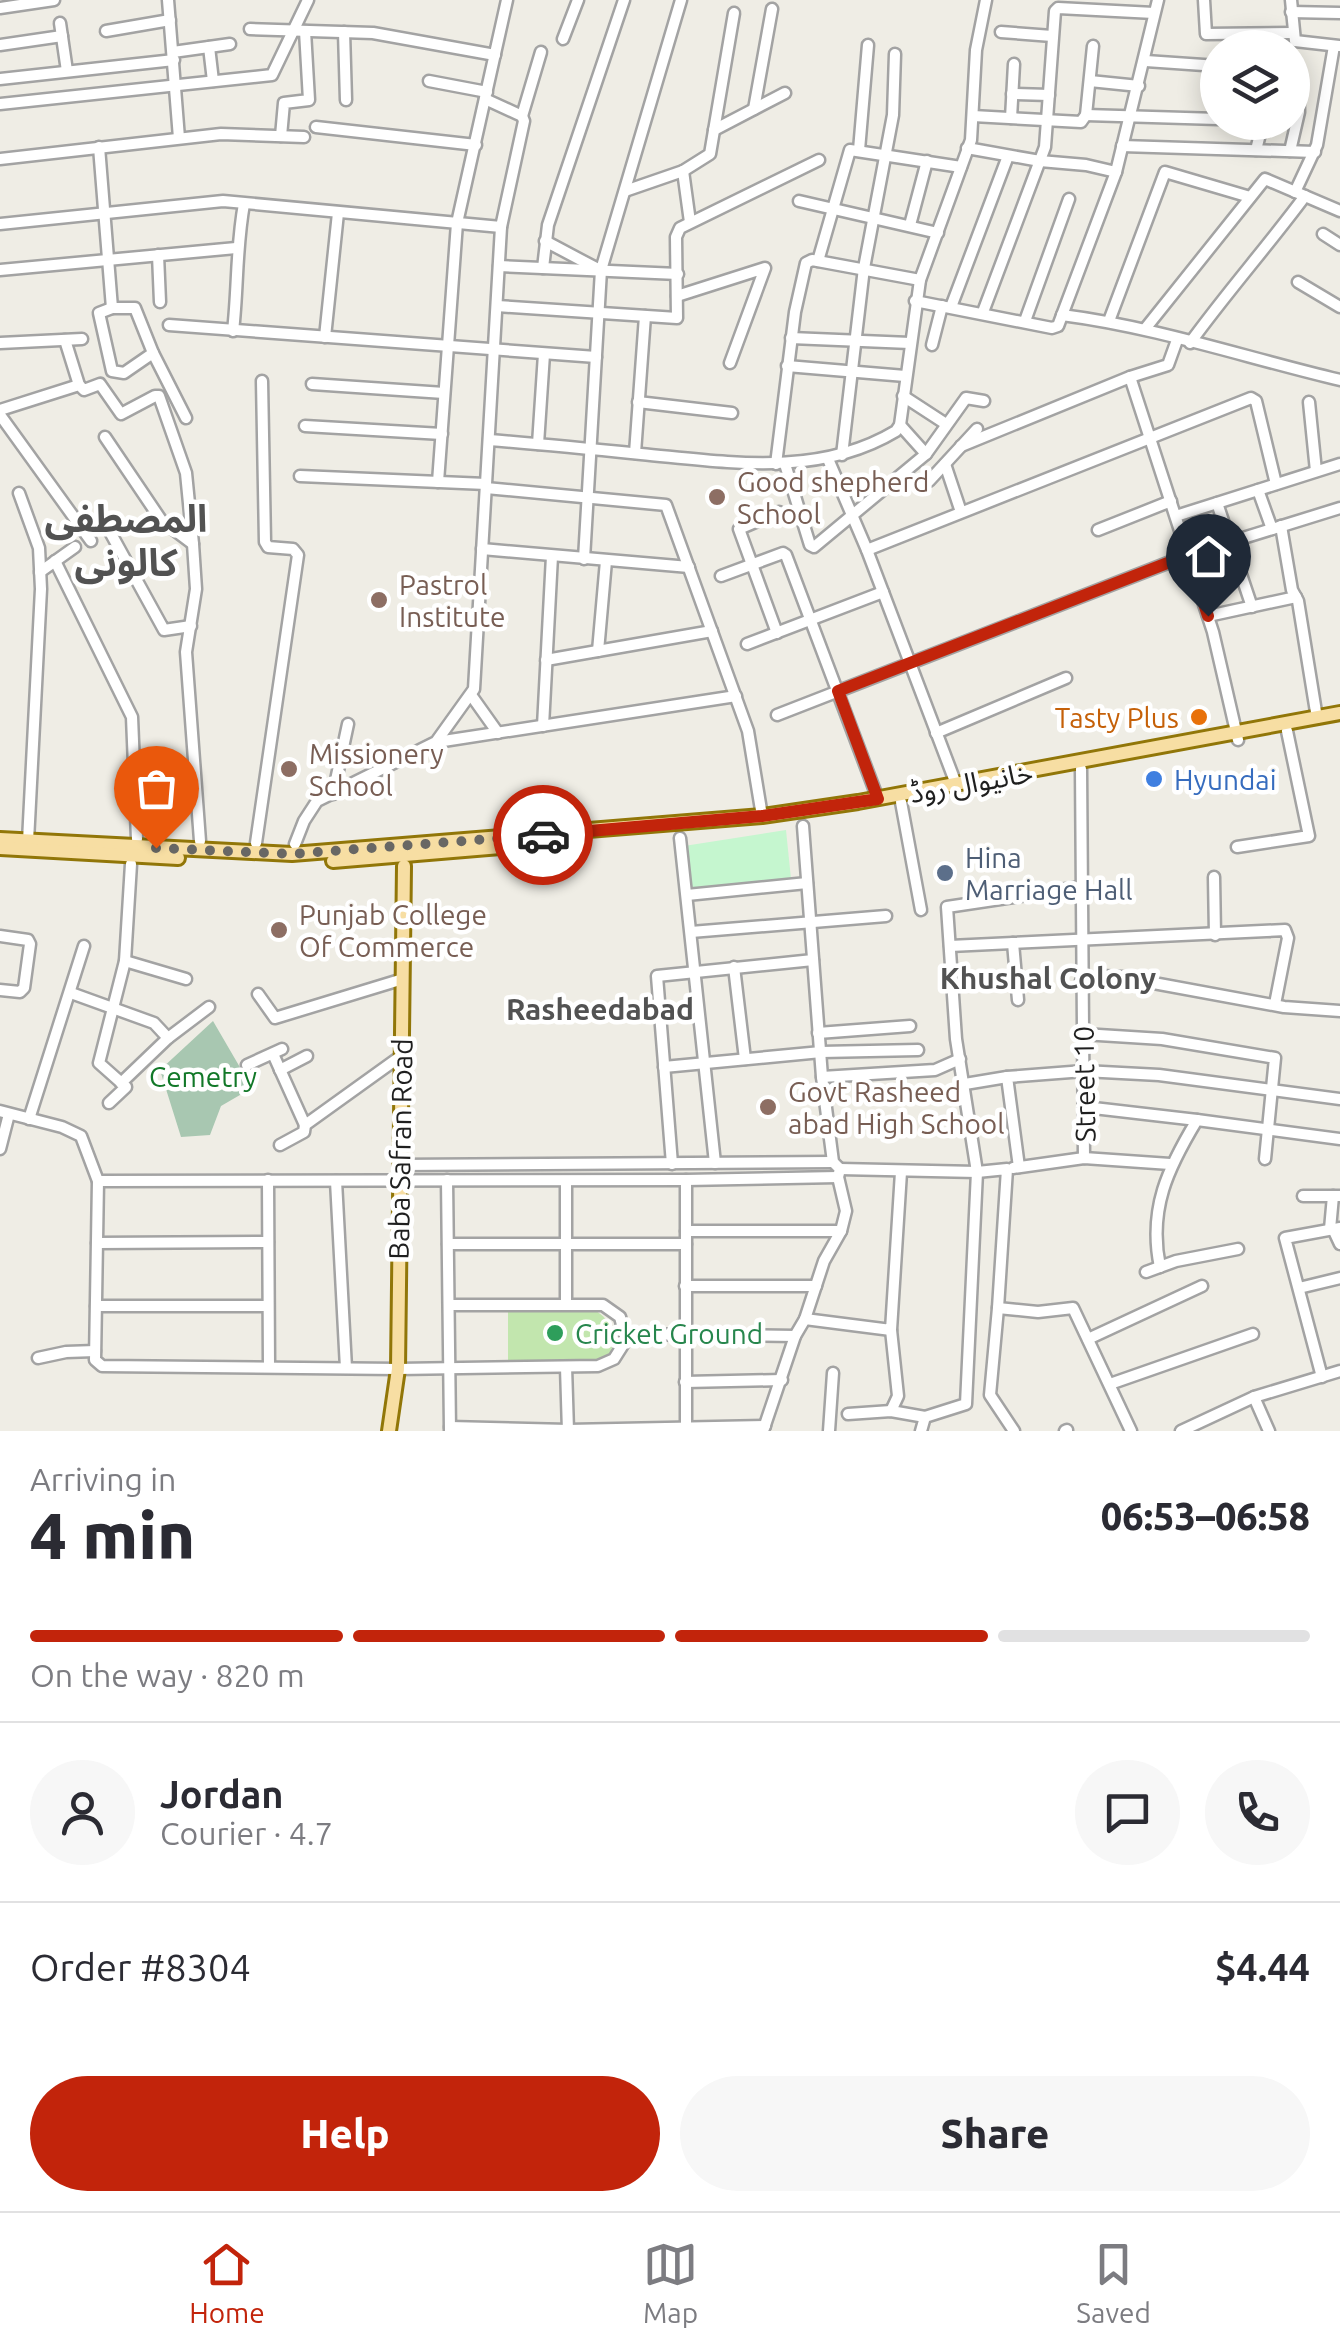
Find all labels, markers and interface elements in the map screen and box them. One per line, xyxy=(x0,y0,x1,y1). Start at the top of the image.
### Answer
map controls xyxy=(1200,30,1310,140)
button: layers xyxy=(1200,30,1310,140)
place label: Good shepherd School xyxy=(737,466,930,529)
marker: Good shepherd School xyxy=(706,486,728,508)
district label: المصطفی کالونی xyxy=(45,497,207,585)
pin xyxy=(1166,514,1251,617)
icon: home xyxy=(1181,529,1236,584)
place label: Pastrol Institute xyxy=(399,569,506,632)
marker: Pastrol Institute xyxy=(368,589,390,611)
place label: Tasty Plus xyxy=(1055,702,1179,733)
marker: Tasty Plus xyxy=(1188,706,1210,728)
place label: Missionery School xyxy=(309,738,444,801)
pin xyxy=(114,746,199,849)
street label: خانیوال روڈ xyxy=(907,756,1035,810)
marker: Missionery School xyxy=(278,758,300,780)
icon: bag xyxy=(129,761,184,816)
place label: Hyundai xyxy=(1174,764,1277,795)
marker: Hyundai xyxy=(1143,768,1165,790)
courier xyxy=(493,785,593,885)
icon: car xyxy=(516,808,571,863)
place label: Hina Marriage Hall xyxy=(965,842,1133,905)
marker: Hina Marriage Hall xyxy=(934,862,956,884)
place label: Punjab College Of Commerce xyxy=(299,899,487,962)
marker: Punjab College Of Commerce xyxy=(268,919,290,941)
district label: Khushal Colony xyxy=(940,961,1156,995)
district label: Rasheedabad xyxy=(506,992,694,1026)
street label: Street 10 xyxy=(1067,1026,1101,1142)
street label: Baba Safran Road xyxy=(383,1038,417,1260)
park label: Cemetry xyxy=(149,1061,257,1092)
place label: Govt Rasheed abad High School xyxy=(788,1076,1005,1139)
marker: Govt Rasheed abad High School xyxy=(757,1096,779,1118)
place label: Cricket Ground xyxy=(575,1318,763,1349)
marker: Cricket Ground xyxy=(544,1322,566,1344)
text: Arriving in xyxy=(30,1461,176,1497)
text: 06:53–06:58 xyxy=(1101,1495,1310,1537)
text: 4 min xyxy=(30,1498,195,1571)
text: On the way · 820 m xyxy=(30,1657,305,1693)
button: person xyxy=(30,1760,135,1865)
button: chat xyxy=(1075,1760,1180,1865)
button: phone xyxy=(1205,1760,1310,1865)
text: Jordan xyxy=(160,1773,284,1815)
text: Courier · 4.7 xyxy=(160,1815,333,1851)
text: Order #8304 xyxy=(30,1946,251,1988)
text: $4.44 xyxy=(1215,1946,1310,1988)
button: Help xyxy=(30,2076,660,2191)
button: Share xyxy=(680,2076,1310,2191)
tab: Home xyxy=(189,2237,265,2328)
tab: Map xyxy=(643,2237,698,2328)
tab: Saved xyxy=(1076,2237,1151,2328)

